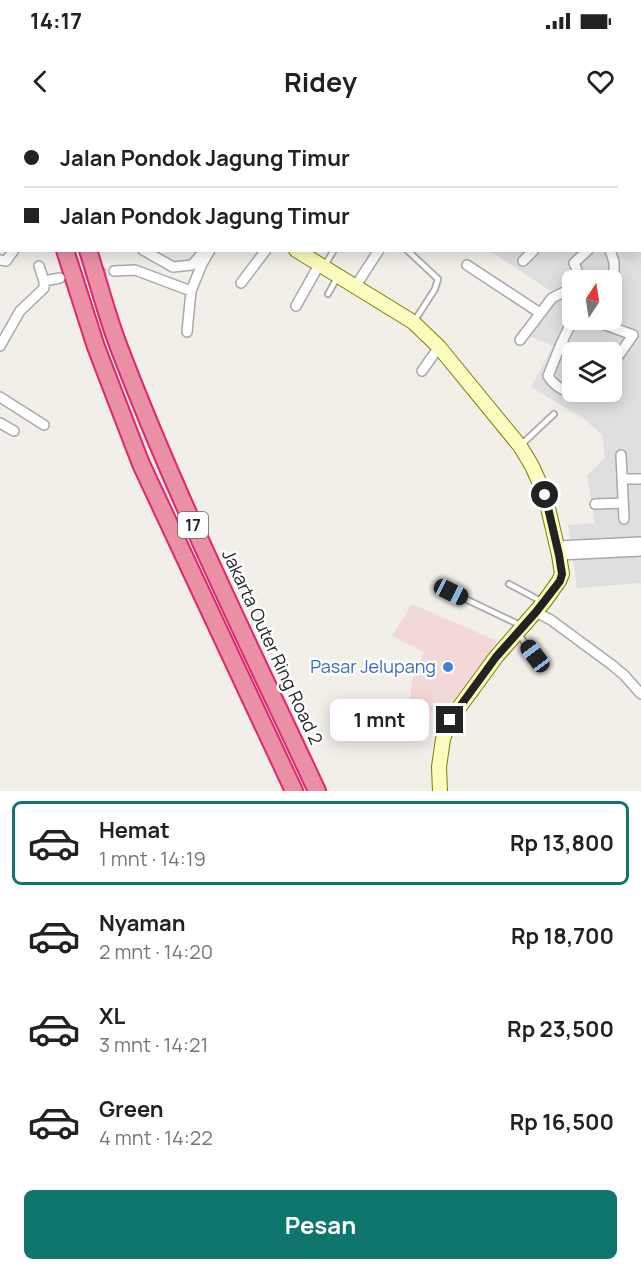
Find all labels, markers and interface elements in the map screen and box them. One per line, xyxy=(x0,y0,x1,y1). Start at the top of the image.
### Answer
text: 14:17 xyxy=(30,6,82,36)
text: Ridey xyxy=(284,63,357,100)
icon: back xyxy=(24,65,57,98)
icon: heart xyxy=(584,65,617,98)
text: Jalan Pondok Jagung Timur xyxy=(60,143,350,173)
text: Jalan Pondok Jagung Timur xyxy=(60,201,350,231)
north arrow xyxy=(562,270,622,330)
map controls xyxy=(562,270,622,402)
button: layers xyxy=(562,342,622,402)
route start xyxy=(531,481,558,508)
road number: 17 xyxy=(178,512,208,538)
street label: Jakarta Outer Ring Road 2 xyxy=(217,545,329,748)
car xyxy=(431,576,471,608)
car xyxy=(517,636,553,676)
place label: Pasar Jelupang xyxy=(310,654,436,678)
marker: Pasar Jelupang xyxy=(441,660,455,674)
callout: 1 mnt xyxy=(330,699,429,741)
text: 1 mnt xyxy=(354,706,405,733)
route end xyxy=(436,706,463,733)
text: Hemat xyxy=(99,815,170,845)
icon: car xyxy=(27,816,81,870)
text: Rp 13,800 xyxy=(510,828,614,858)
text: 1 mnt · 14:19 xyxy=(99,845,206,872)
text: Nyaman xyxy=(99,908,186,938)
icon: car xyxy=(27,909,81,963)
text: Rp 18,700 xyxy=(511,921,614,951)
text: 2 mnt · 14:20 xyxy=(99,938,213,965)
text: XL xyxy=(99,1001,125,1031)
icon: car xyxy=(27,1002,81,1056)
text: Rp 23,500 xyxy=(507,1014,614,1044)
text: 3 mnt · 14:21 xyxy=(99,1031,208,1058)
text: Green xyxy=(99,1094,164,1124)
icon: car xyxy=(27,1095,81,1149)
text: Rp 16,500 xyxy=(510,1107,614,1137)
text: 4 mnt · 14:22 xyxy=(99,1124,213,1151)
button: Pesan xyxy=(24,1190,617,1259)

